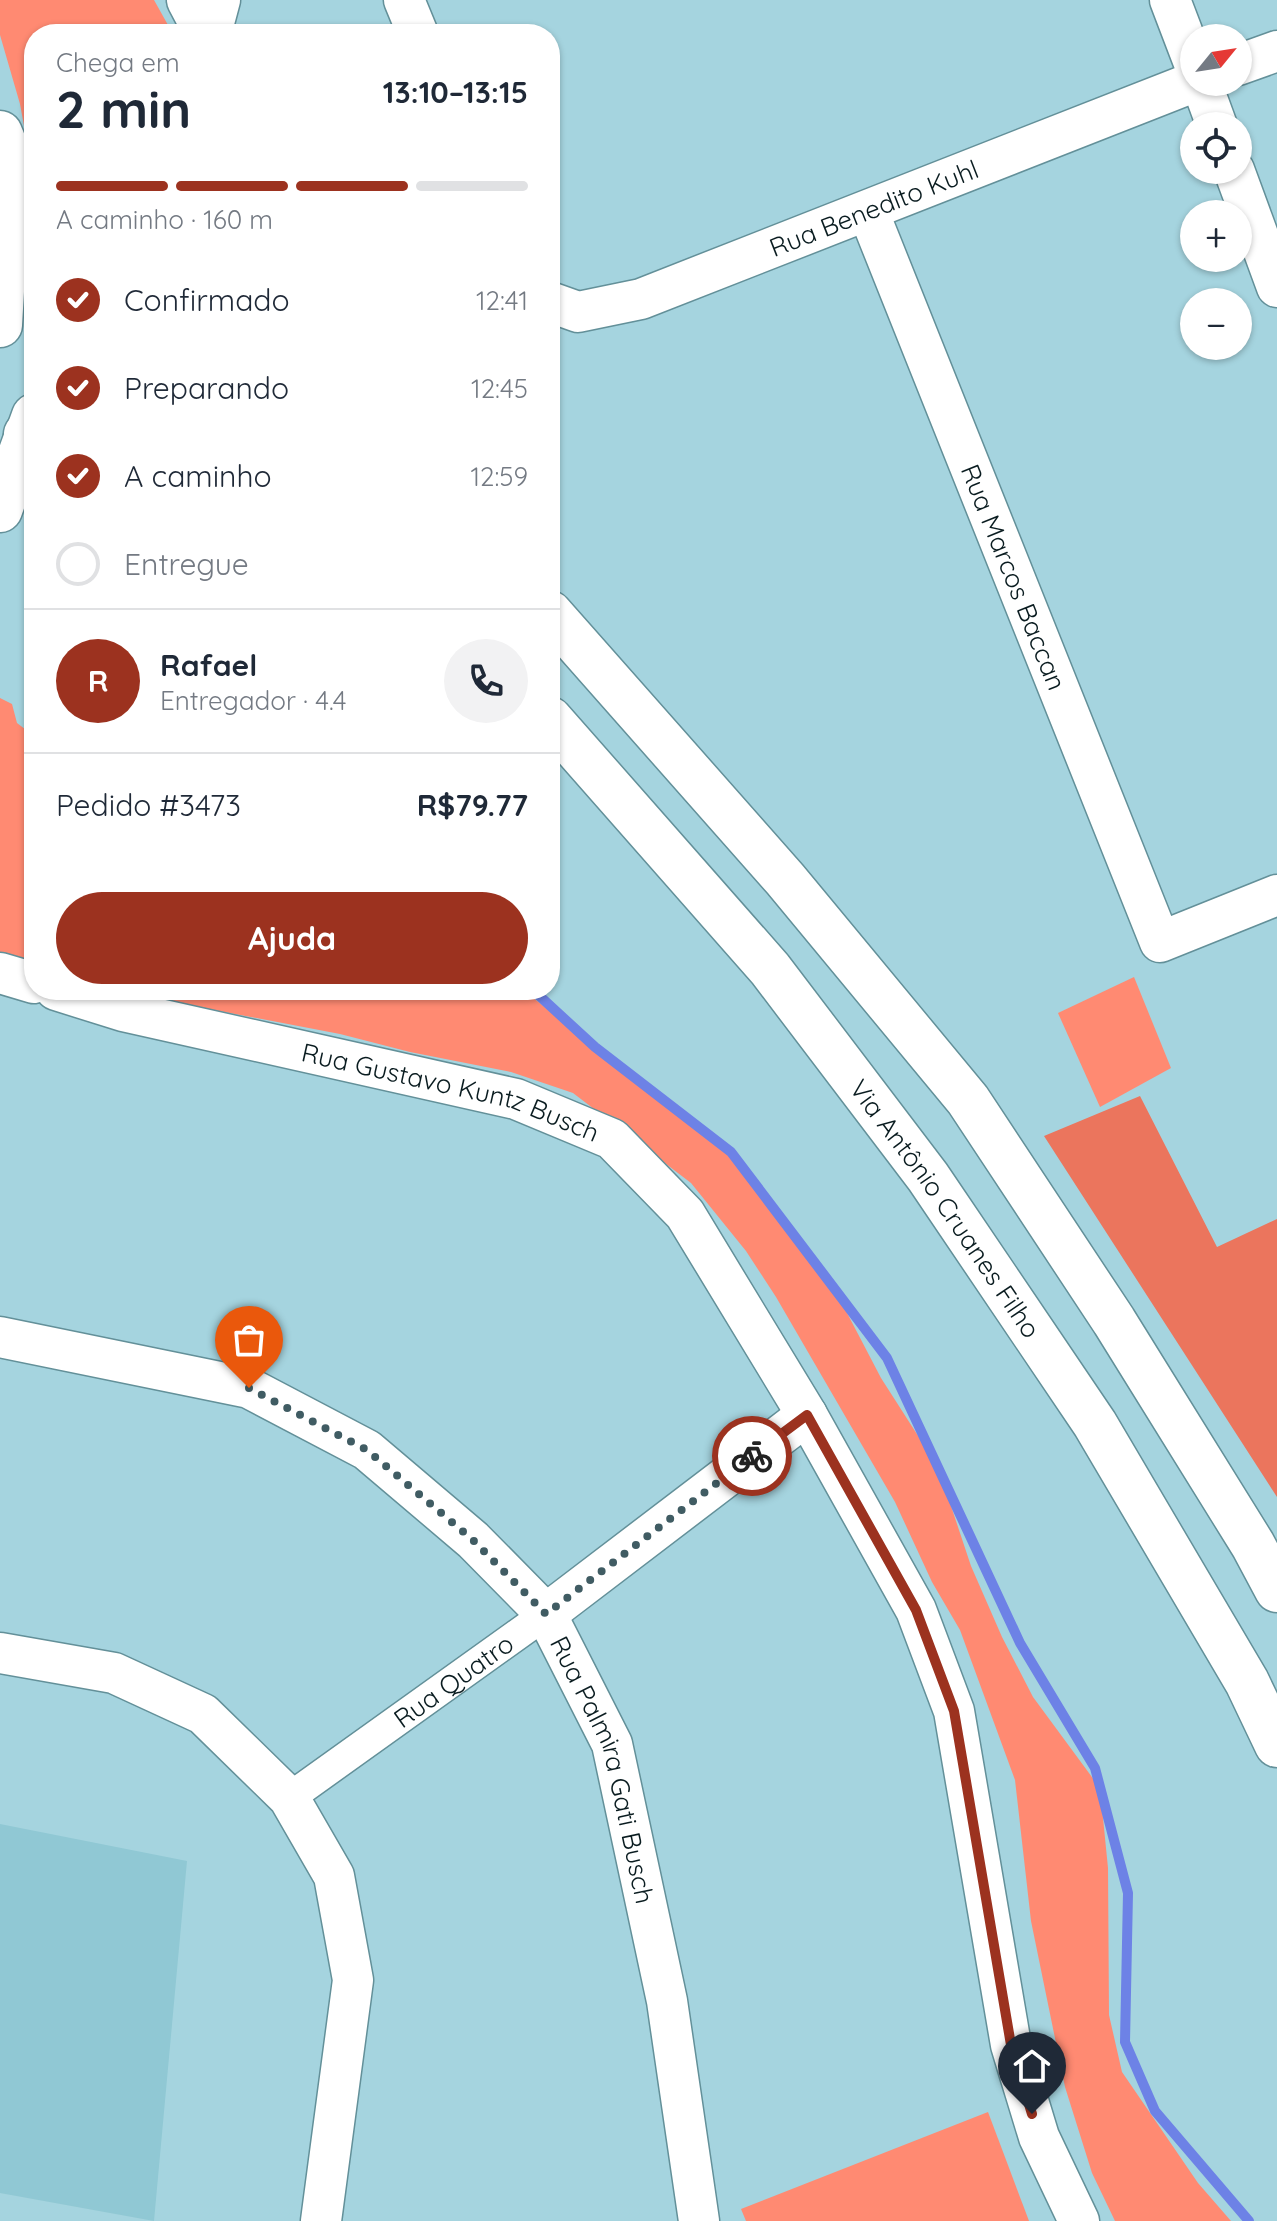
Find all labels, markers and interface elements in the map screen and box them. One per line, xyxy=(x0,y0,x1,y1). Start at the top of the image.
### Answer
north arrow xyxy=(1180,24,1252,96)
map controls xyxy=(1180,24,1252,360)
text: Chega em xyxy=(56,46,180,79)
text: 13:10–13:15 xyxy=(383,73,528,111)
text: 2 min xyxy=(56,76,191,141)
button: locate xyxy=(1180,112,1252,184)
street label: Rua Benedito Kuhl xyxy=(764,152,983,264)
button: + xyxy=(1180,200,1252,272)
text: A caminho · 160 m xyxy=(56,203,273,236)
icon: check xyxy=(56,278,100,322)
text: Confirmado xyxy=(124,281,290,319)
text: 12:41 xyxy=(476,284,528,317)
button: − xyxy=(1180,288,1252,360)
icon: check xyxy=(56,366,100,410)
text: Preparando xyxy=(124,369,289,407)
text: 12:45 xyxy=(471,372,528,405)
icon: check xyxy=(56,454,100,498)
text: A caminho xyxy=(124,457,272,495)
street label: Rua Marcos Baccan xyxy=(954,459,1074,695)
text: 12:59 xyxy=(470,460,528,493)
text: Entregue xyxy=(124,545,249,583)
button: phone xyxy=(444,639,528,723)
text: Rafael xyxy=(160,646,257,684)
text: R xyxy=(88,662,108,700)
text: Entregador · 4.4 xyxy=(160,684,347,717)
text: Pedido #3473 xyxy=(56,786,241,824)
text: R$79.77 xyxy=(417,786,528,824)
button: Ajuda xyxy=(56,892,528,984)
street label: Rua Gustavo Kuntz Busch xyxy=(299,1035,605,1149)
street label: Via Antônio Cruanes Filho xyxy=(843,1072,1048,1344)
pin xyxy=(215,1306,283,1388)
icon: bag xyxy=(227,1318,271,1362)
courier xyxy=(712,1416,792,1496)
icon: bike xyxy=(730,1434,774,1478)
street label: Rua Quatro xyxy=(387,1626,520,1734)
street label: Rua Palmira Gati Busch xyxy=(543,1630,662,1906)
pin xyxy=(998,2032,1066,2114)
icon: home xyxy=(1010,2044,1054,2088)

